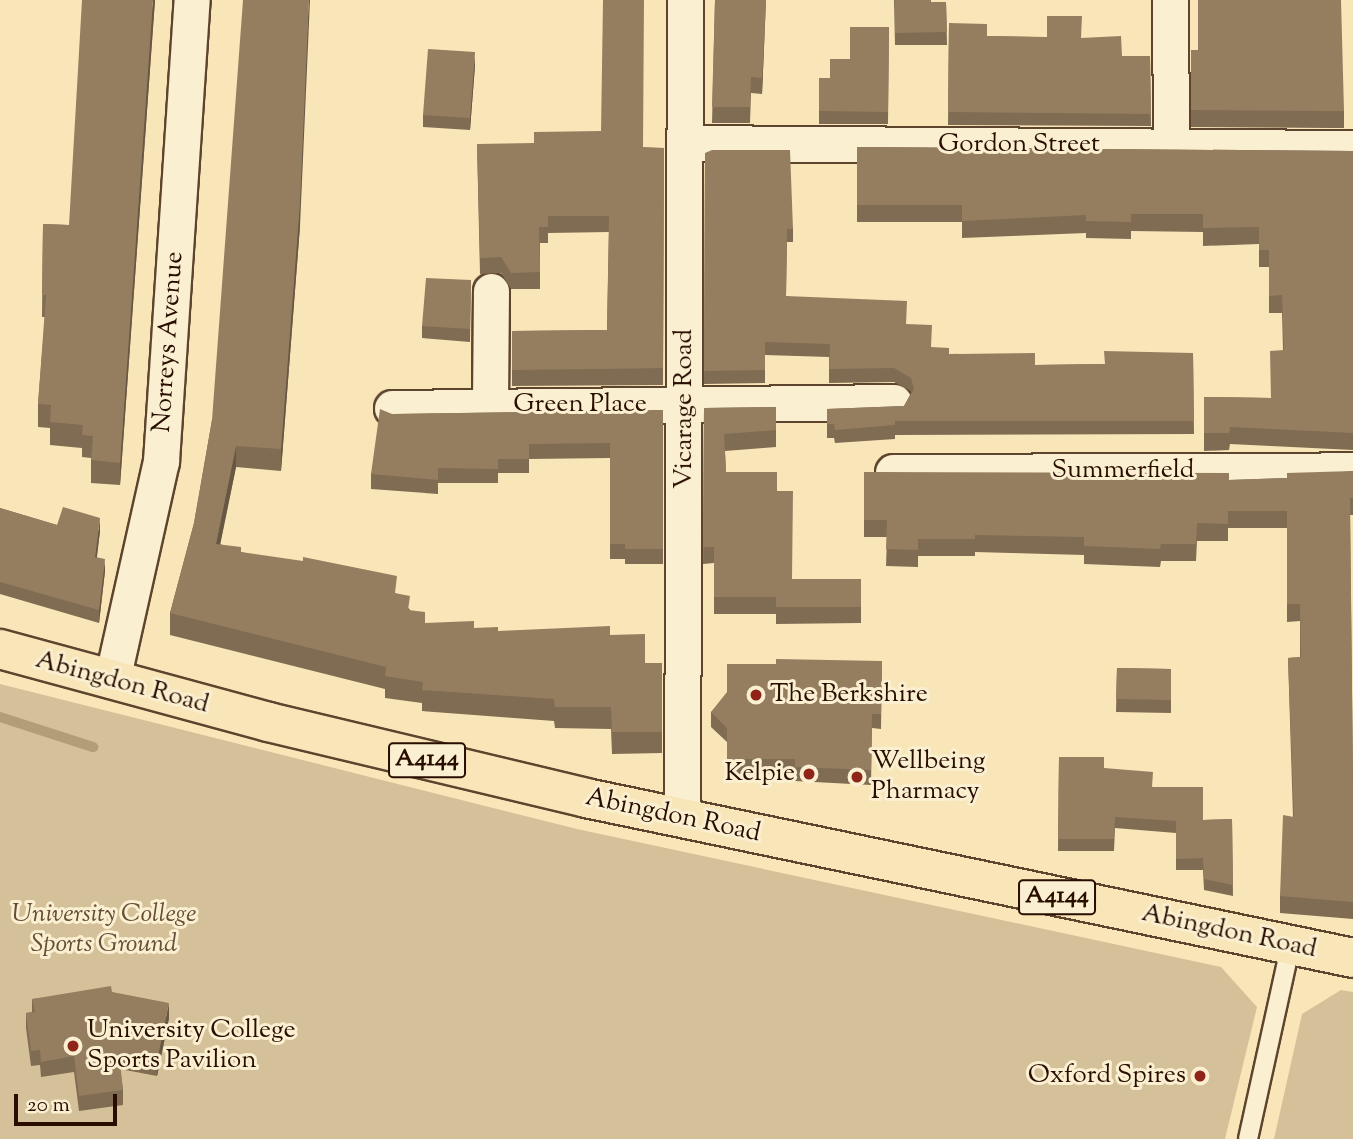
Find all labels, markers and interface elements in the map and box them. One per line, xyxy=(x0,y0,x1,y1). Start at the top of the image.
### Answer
street label: Gordon Street xyxy=(938,129,1100,161)
street label: Norreys Avenue xyxy=(147,250,191,434)
street label: Vicarage Road xyxy=(669,329,701,489)
street label: Green Place xyxy=(513,389,647,421)
street label: Summerfield xyxy=(1052,455,1194,487)
street label: Abingdon Road xyxy=(32,645,212,721)
place label: The Berkshire xyxy=(770,679,928,711)
marker: The Berkshire xyxy=(748,687,764,703)
road number: A4144 xyxy=(387,740,467,780)
place label: Wellbeing Pharmacy xyxy=(871,746,986,808)
place label: Kelpie xyxy=(725,758,795,790)
marker: Kelpie xyxy=(801,766,817,782)
marker: Wellbeing Pharmacy xyxy=(849,769,865,785)
street label: Abingdon Road xyxy=(583,782,763,850)
road number: A4144 xyxy=(1017,876,1097,917)
street label: Abingdon Road xyxy=(1139,898,1319,966)
park label: University College Sports Ground xyxy=(11,899,197,960)
place label: University College Sports Pavilion xyxy=(87,1015,296,1076)
marker: University College Sports Pavilion xyxy=(65,1038,81,1054)
place label: Oxford Spires xyxy=(1028,1060,1186,1092)
marker: Oxford Spires xyxy=(1192,1068,1208,1084)
scale bar xyxy=(18,1080,121,1124)
text: 20 m xyxy=(27,1091,70,1121)

